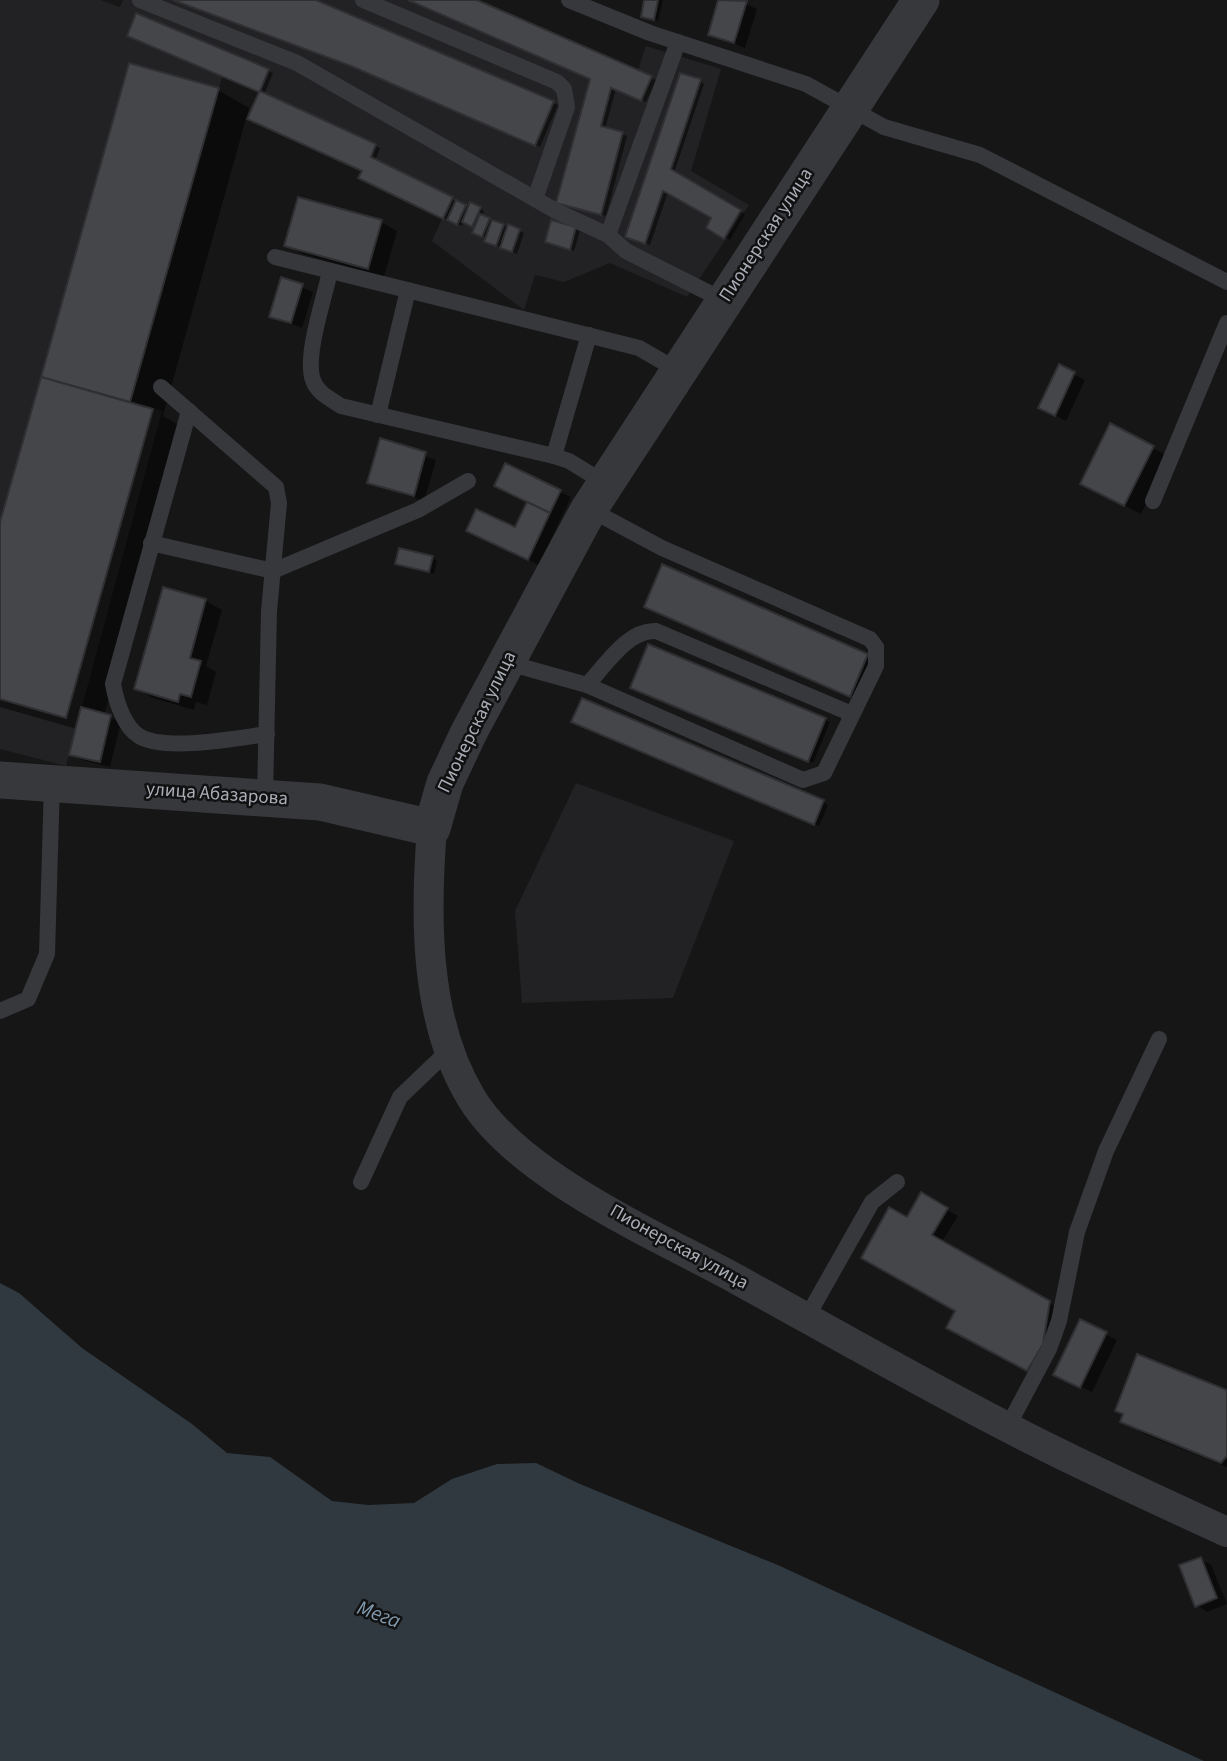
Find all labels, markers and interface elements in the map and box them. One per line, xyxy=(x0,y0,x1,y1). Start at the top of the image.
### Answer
street label: Пионерская улица xyxy=(713,163,819,307)
street label: Пионерская улица xyxy=(431,647,523,797)
street label: улица Абазарова xyxy=(145,776,289,812)
street label: Пионерская улица xyxy=(605,1198,753,1296)
water label: Мега xyxy=(353,1592,405,1636)

